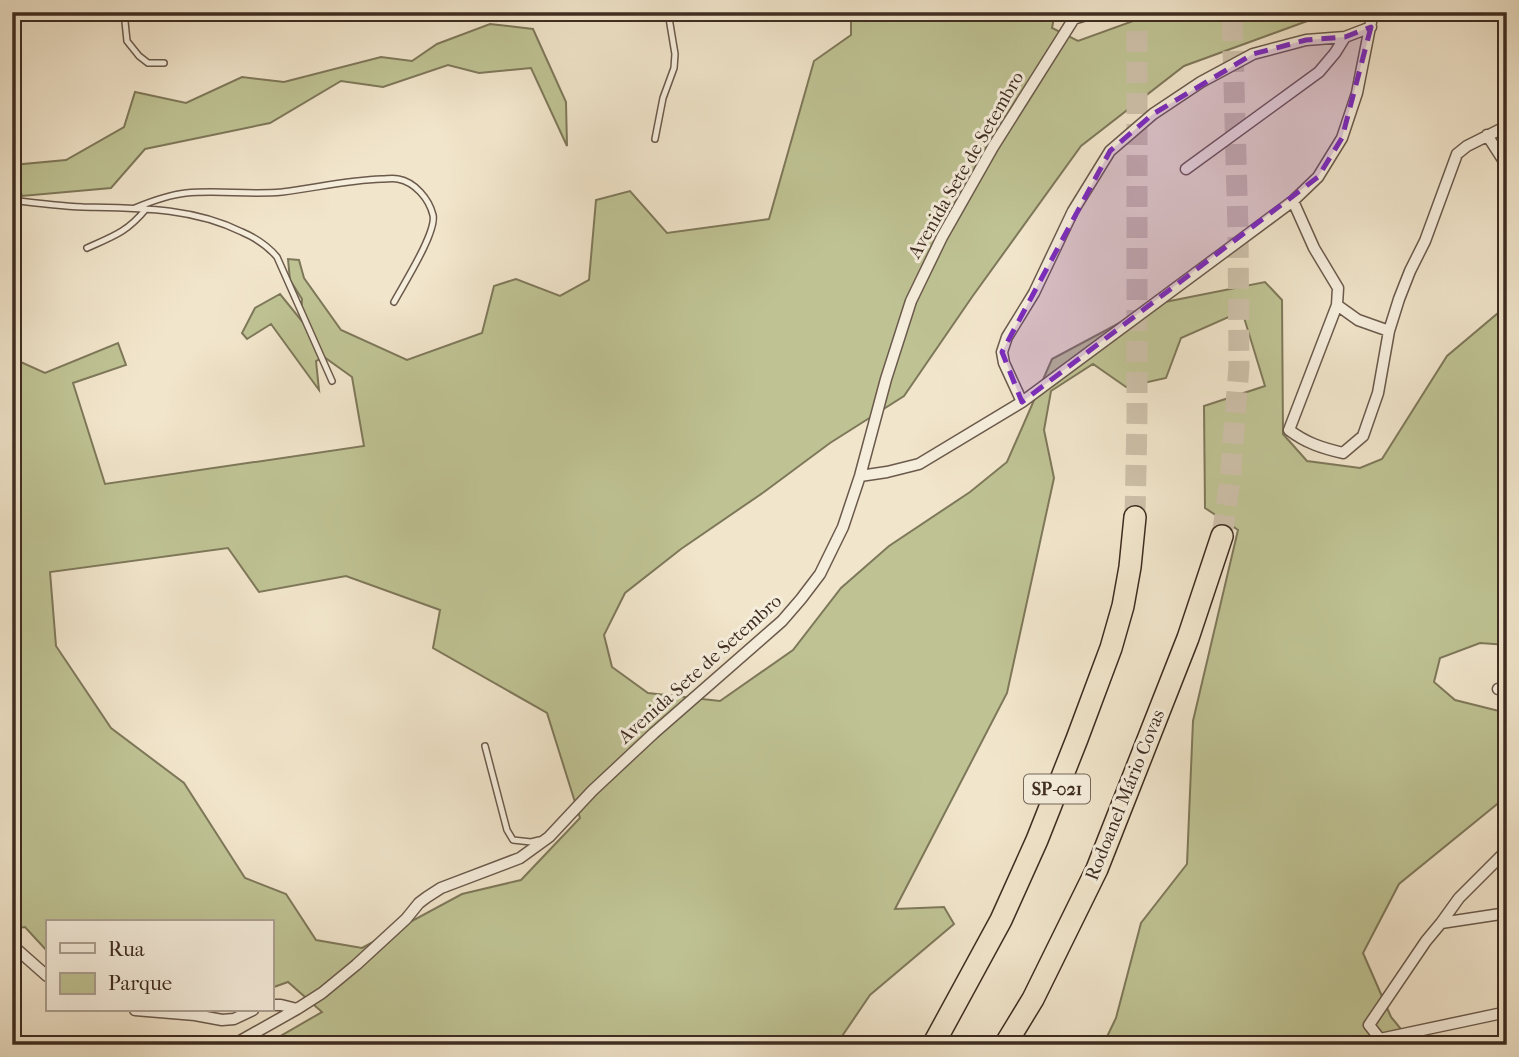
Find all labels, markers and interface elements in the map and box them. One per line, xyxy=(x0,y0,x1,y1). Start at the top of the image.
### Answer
street label: Avenida Sete de Setembro xyxy=(903,67,1029,263)
street label: Avenida Sete de Setembro xyxy=(613,590,786,749)
street label: Rodoanel Mário Covas xyxy=(1081,706,1169,884)
road number: SP-021 xyxy=(1024,774,1090,804)
legend xyxy=(46,920,273,1012)
text: Rua xyxy=(108,937,145,961)
text: Parque xyxy=(108,971,172,995)

